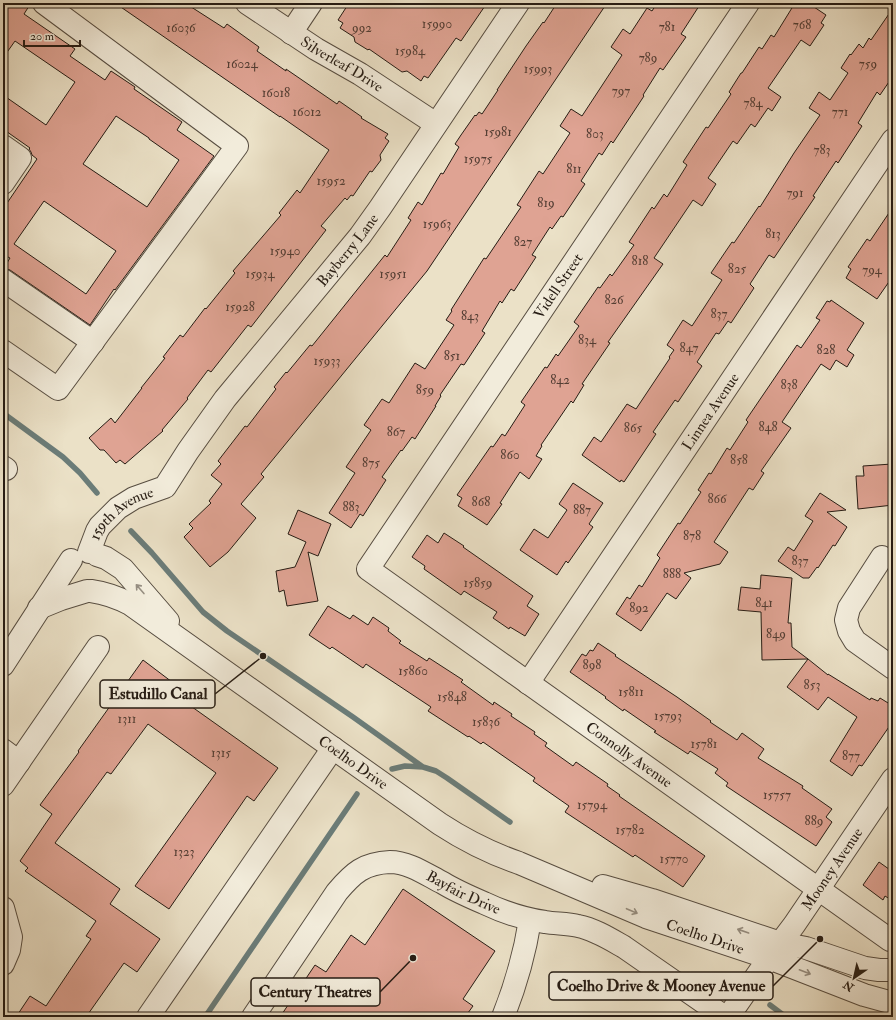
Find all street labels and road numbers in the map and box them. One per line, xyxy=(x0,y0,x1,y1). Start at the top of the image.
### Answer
street label: Silverleaf Drive xyxy=(297,32,387,97)
street label: Bayberry Lane xyxy=(313,210,383,291)
street label: Videll Street xyxy=(530,250,587,323)
street label: Linnea Avenue xyxy=(678,369,744,454)
street label: 159th Avenue xyxy=(85,483,156,543)
street label: Connolly Avenue xyxy=(582,718,676,792)
street label: Coelho Drive xyxy=(314,732,391,794)
street label: Mooney Avenue xyxy=(798,824,867,914)
street label: Bayfair Drive xyxy=(423,867,503,919)
street label: Coelho Drive xyxy=(663,915,746,959)

